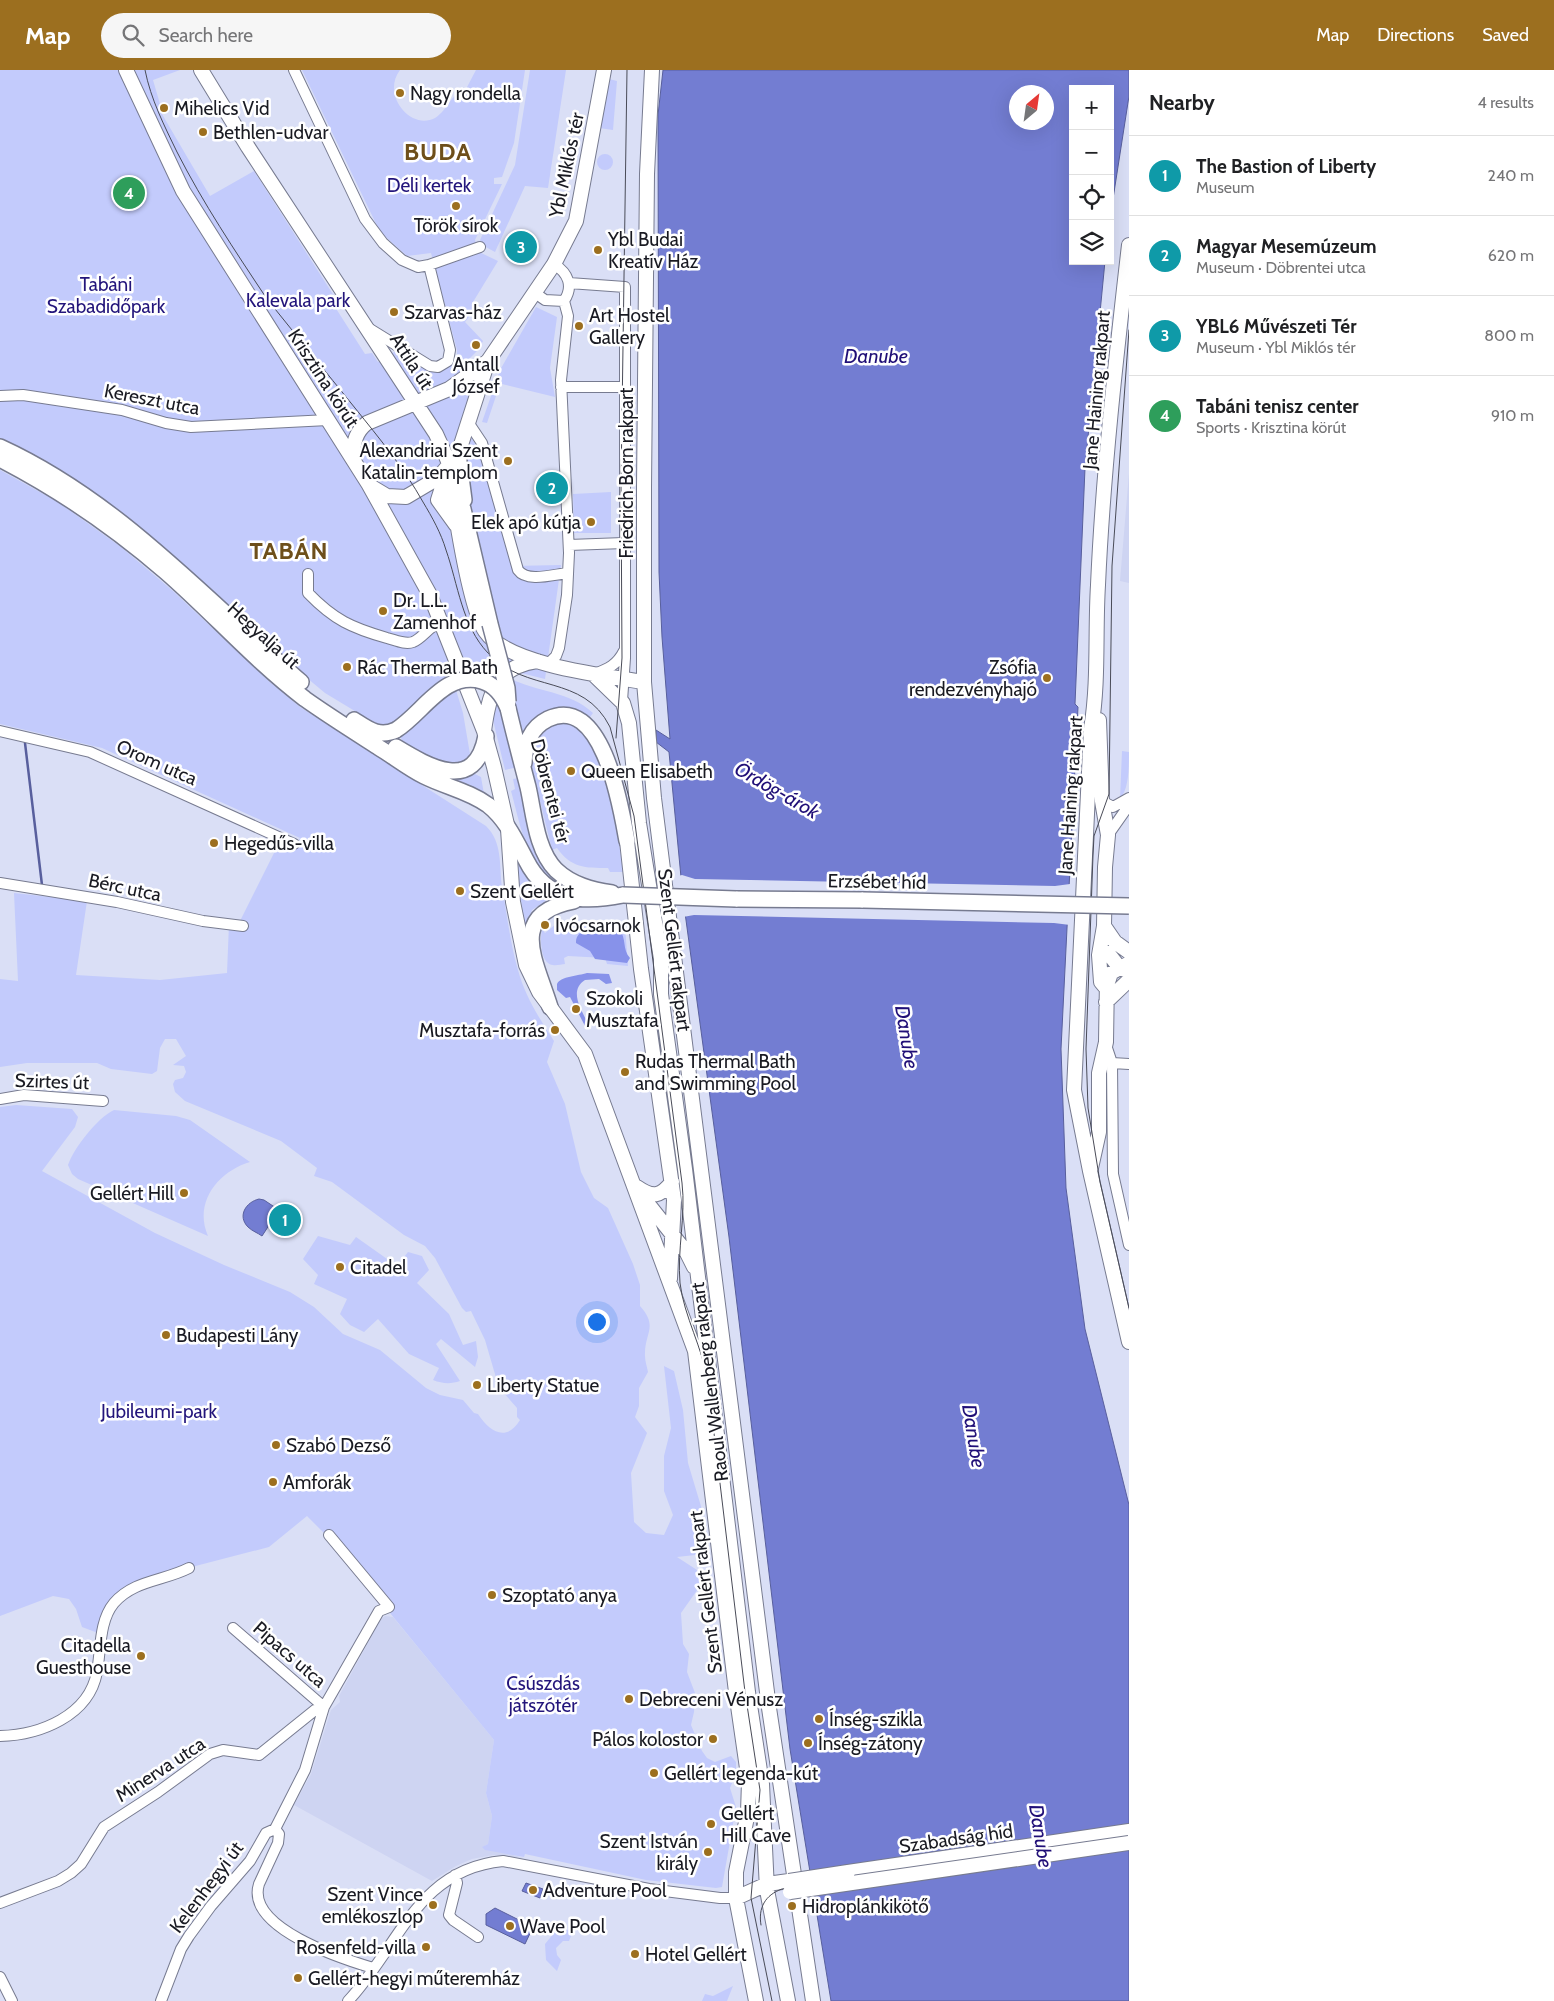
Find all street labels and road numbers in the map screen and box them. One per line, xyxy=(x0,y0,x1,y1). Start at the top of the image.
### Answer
street label: Ybl Miklós tér xyxy=(544,110,589,221)
street label: Jane Haining rakpart xyxy=(1078,309,1115,471)
street label: Krisztina körút xyxy=(283,325,364,432)
street label: Attila út xyxy=(385,329,439,394)
street label: Kereszt utca xyxy=(102,379,202,420)
street label: Friedrich Born rakpart xyxy=(615,387,638,558)
street label: Hegyalja út xyxy=(223,597,305,674)
street label: Jane Haining rakpart xyxy=(1053,714,1088,876)
street label: Orom utca xyxy=(113,735,201,790)
street label: Döbrentei tér xyxy=(526,736,575,846)
street label: Szent Gellért rakpart xyxy=(653,867,696,1033)
street label: Bérc utca xyxy=(86,869,163,906)
street label: Erzsébet híd xyxy=(827,869,927,894)
street label: Szirtes út xyxy=(14,1069,90,1094)
street label: Raoul Wallenberg rakpart xyxy=(686,1280,733,1483)
street label: Szent Gellért rakpart xyxy=(684,1509,727,1675)
street label: Pipacs utca xyxy=(248,1616,331,1692)
street label: Minerva utca xyxy=(111,1732,209,1807)
street label: Szabadság híd xyxy=(898,1819,1014,1858)
street label: Kelenhegyi út xyxy=(165,1837,249,1937)

